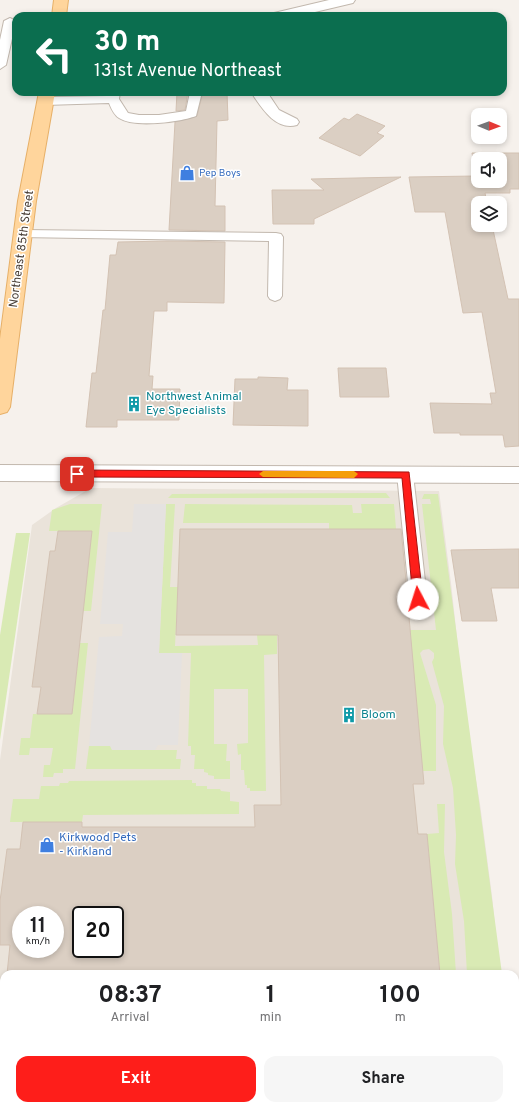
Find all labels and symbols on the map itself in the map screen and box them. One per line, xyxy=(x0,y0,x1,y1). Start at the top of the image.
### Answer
north arrow xyxy=(471,108,507,144)
shop icon: Pep Boys xyxy=(178,164,196,182)
place label: Pep Boys xyxy=(199,167,241,180)
street label: Northeast 85th Street xyxy=(6,189,38,309)
place label: Northwest Animal Eye Specialists xyxy=(146,389,242,419)
building icon: Northwest Animal Eye Specialists xyxy=(125,395,143,413)
pin xyxy=(60,457,94,491)
position arrow xyxy=(397,578,439,620)
building icon: Bloom xyxy=(340,706,358,724)
place label: Bloom xyxy=(361,707,396,723)
place label: Kirkwood Pets - Kirkland xyxy=(59,830,137,860)
shop icon: Kirkwood Pets - Kirkland xyxy=(38,836,56,854)
speed limit sign: 20 xyxy=(72,906,124,958)

